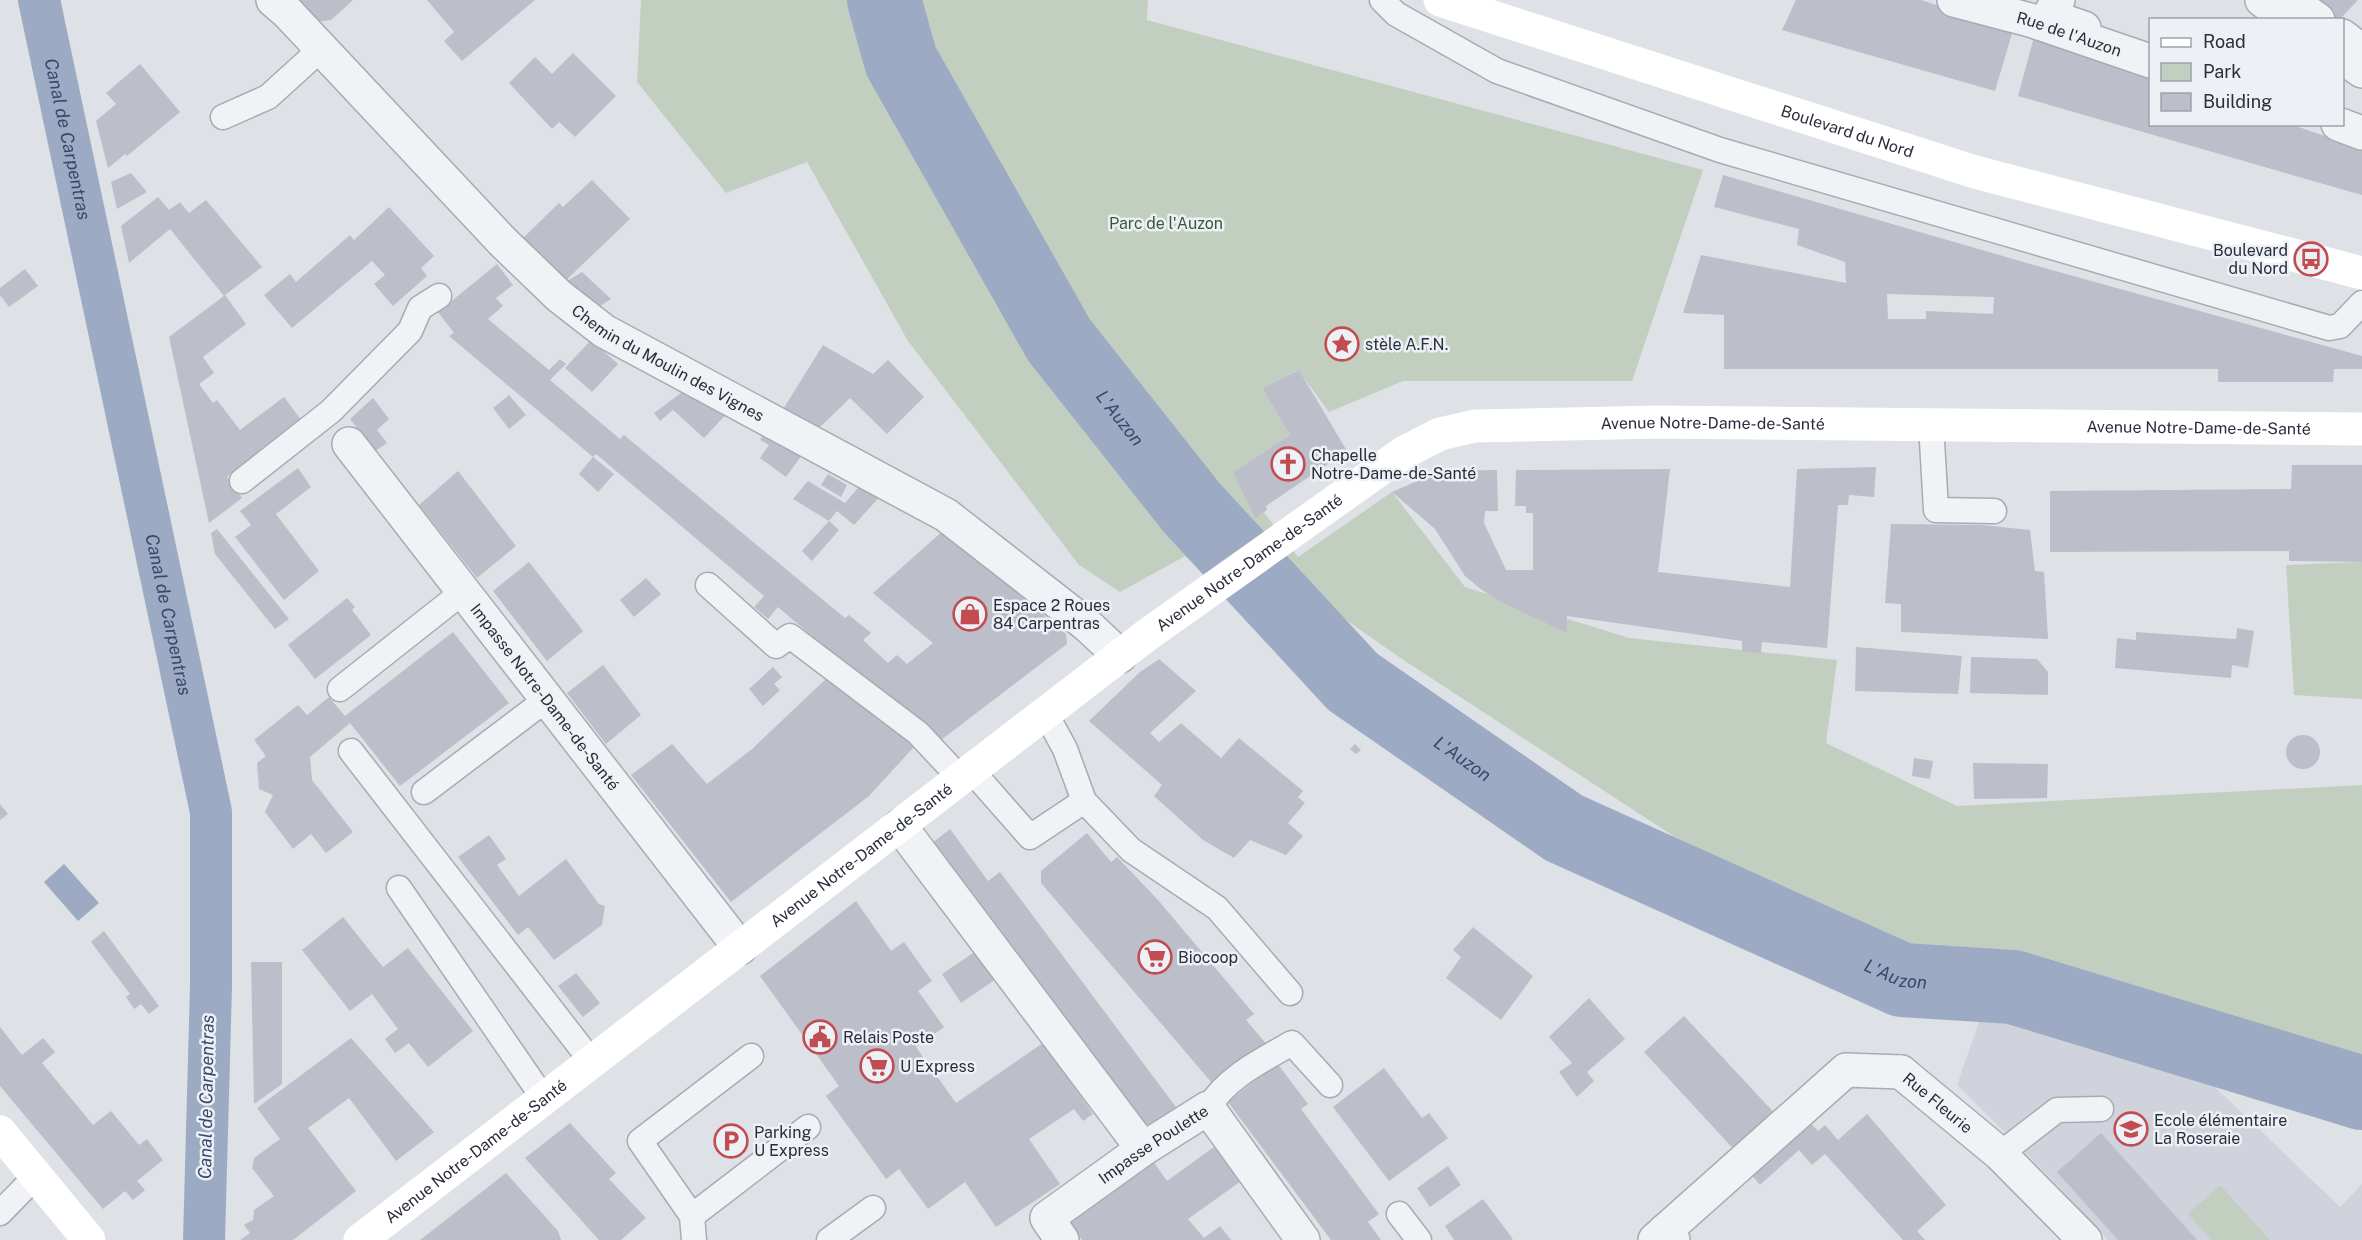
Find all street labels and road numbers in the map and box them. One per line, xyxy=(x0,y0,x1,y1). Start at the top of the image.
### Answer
street label: Rue de l'Auzon xyxy=(2015,7,2124,60)
street label: Boulevard du Nord xyxy=(1779,101,1916,161)
street label: Chemin du Moulin des Vignes xyxy=(568,300,767,425)
street label: Avenue Notre-Dame-de-Santé xyxy=(1600,412,1825,433)
street label: Avenue Notre-Dame-de-Santé xyxy=(2086,417,2311,438)
street label: Avenue Notre-Dame-de-Santé xyxy=(1152,490,1346,635)
street label: Impasse Notre-Dame-de-Santé xyxy=(467,600,623,794)
street label: Avenue Notre-Dame-de-Santé xyxy=(766,779,956,931)
street label: Rue Fleurie xyxy=(1899,1068,1977,1137)
street label: Avenue Notre-Dame-de-Santé xyxy=(381,1075,570,1227)
street label: Impasse Poulette xyxy=(1095,1101,1212,1188)

